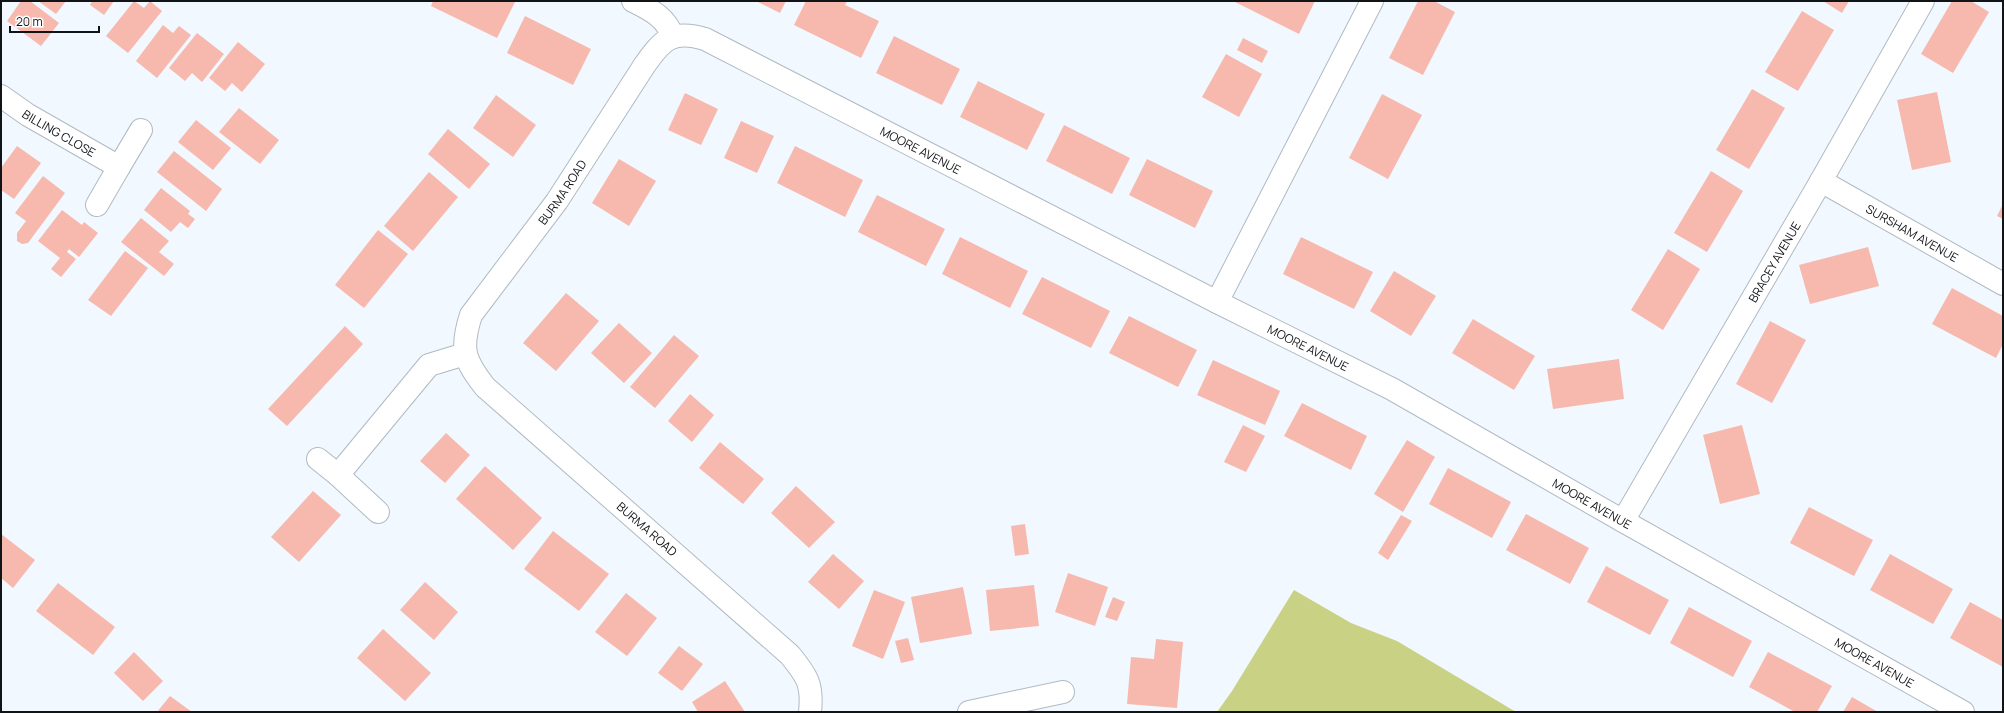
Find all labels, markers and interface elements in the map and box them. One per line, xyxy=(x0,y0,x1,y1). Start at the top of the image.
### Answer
scale bar xyxy=(10,8,99,34)
text: 20 m xyxy=(16,13,43,30)
street label: BILLING CLOSE xyxy=(19,105,99,161)
street label: MOORE AVENUE xyxy=(877,122,964,178)
street label: BURMA ROAD xyxy=(534,156,590,228)
street label: SURSHAM AVENUE xyxy=(1863,200,1962,266)
street label: BRACEY AVENUE xyxy=(1744,218,1804,305)
street label: MOORE AVENUE xyxy=(1265,320,1352,375)
street label: MOORE AVENUE xyxy=(1549,474,1635,533)
street label: BURMA ROAD xyxy=(613,498,681,560)
street label: MOORE AVENUE xyxy=(1832,633,1917,691)

